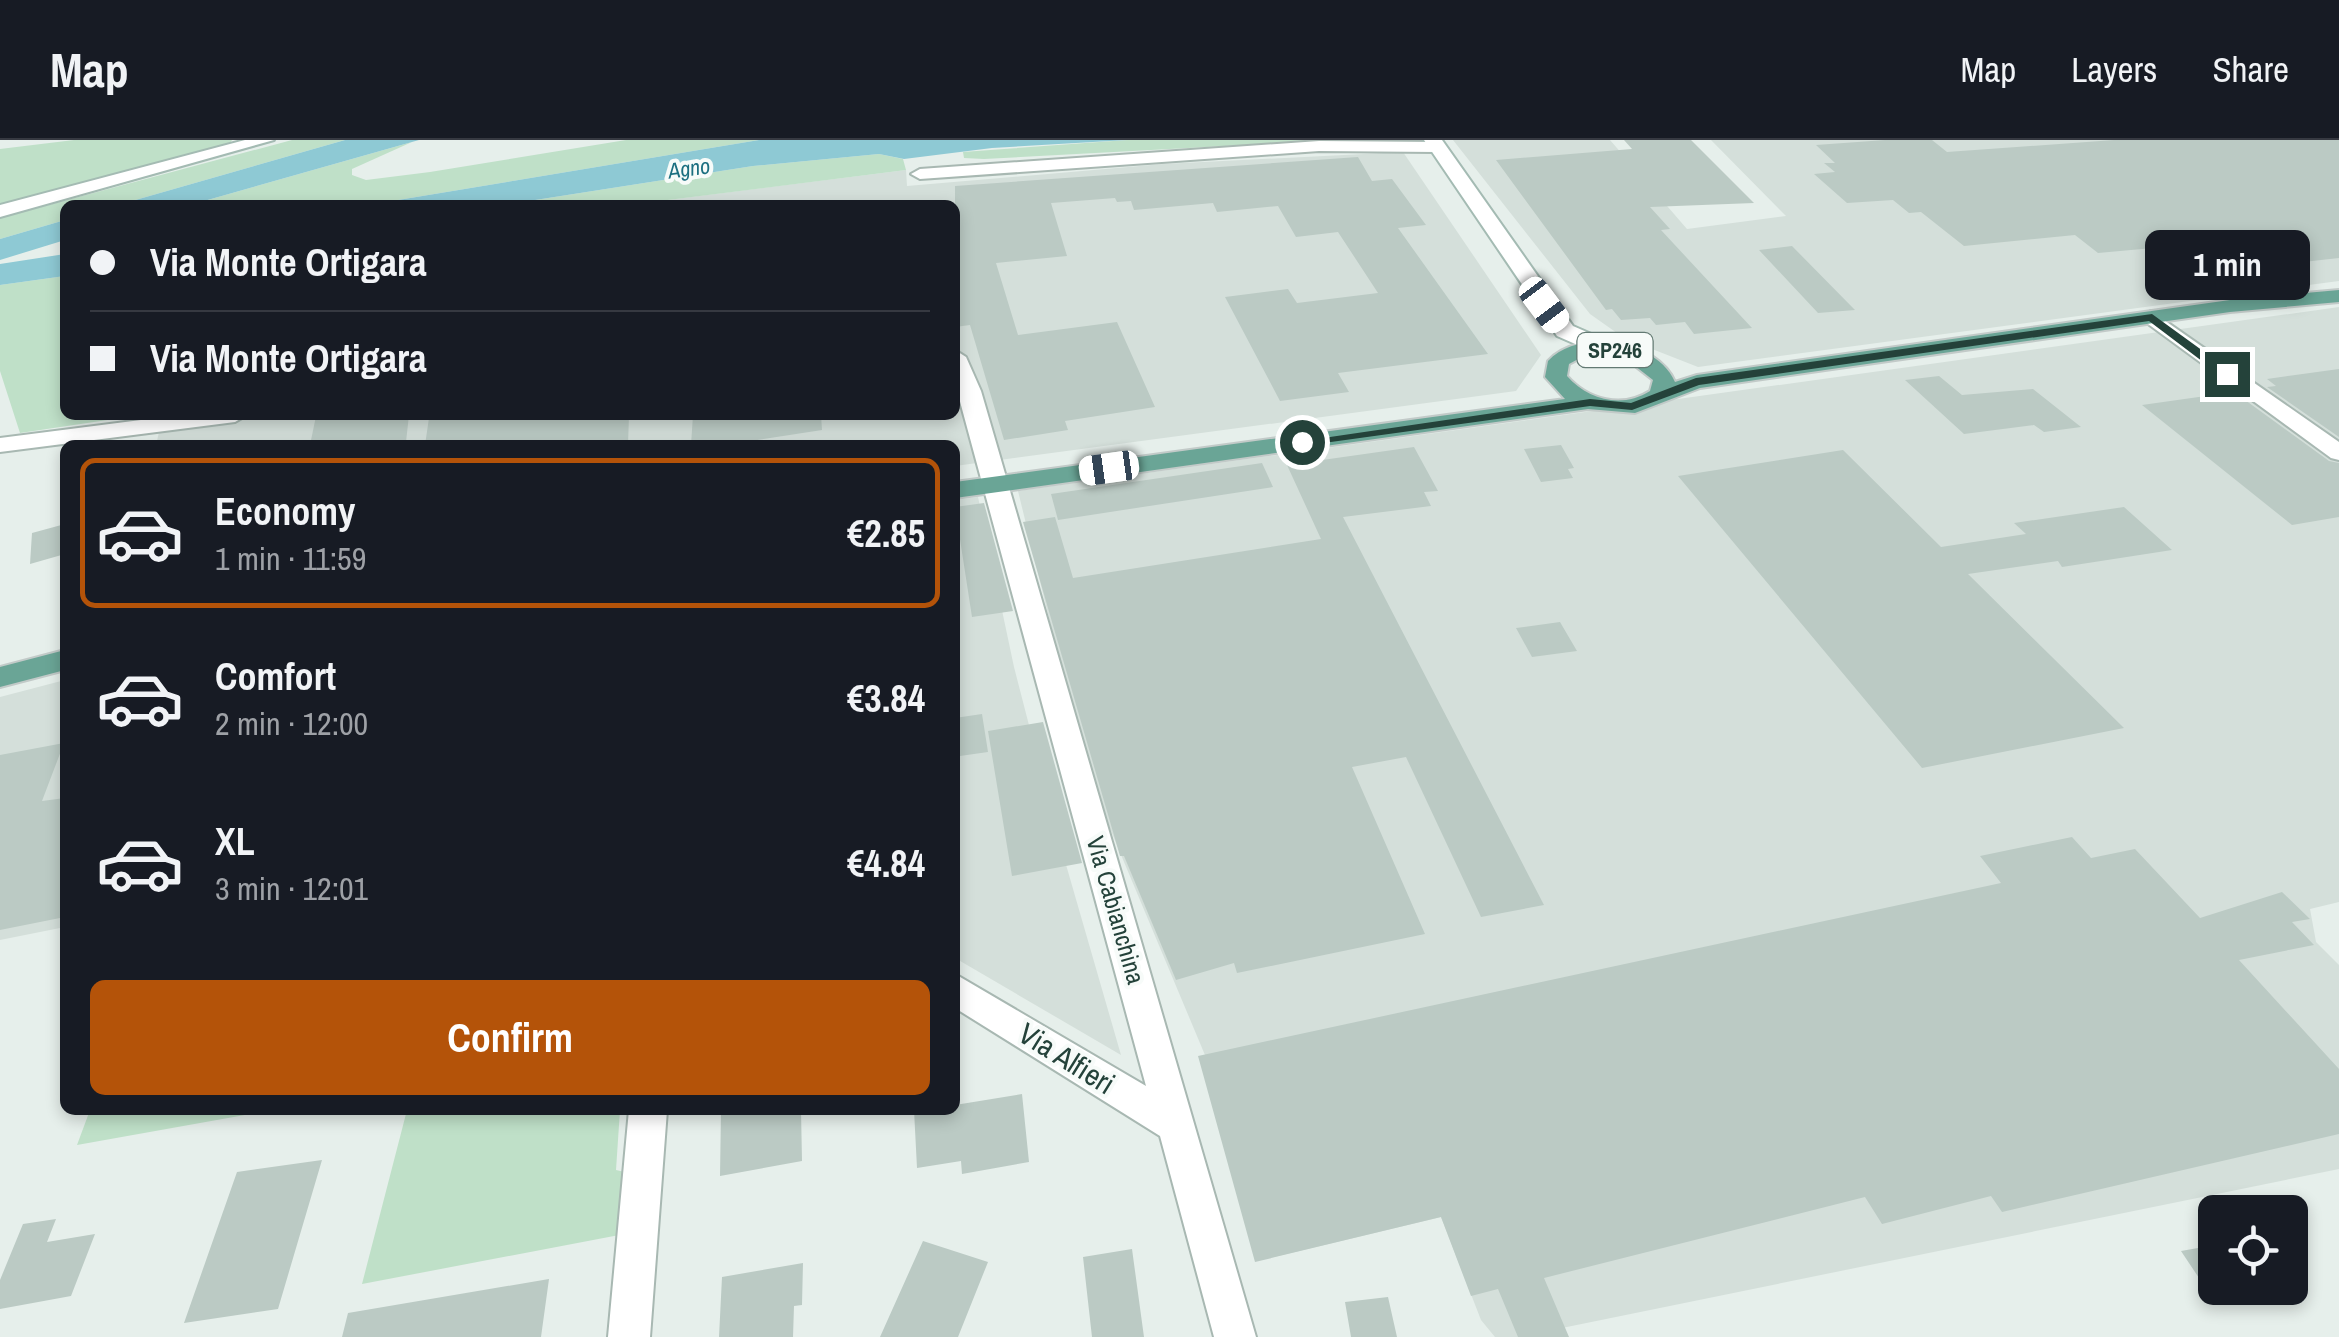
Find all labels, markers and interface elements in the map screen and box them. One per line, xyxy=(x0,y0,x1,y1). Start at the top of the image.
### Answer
text: Map xyxy=(50,37,129,102)
text: Map xyxy=(1960,46,2016,93)
text: Layers xyxy=(2071,46,2157,93)
text: Share xyxy=(2212,46,2289,93)
water label: Agno xyxy=(665,150,712,186)
callout: 1 min xyxy=(2144,229,2310,299)
text: Via Monte Ortigara xyxy=(150,237,427,288)
text: 1 min xyxy=(2193,243,2262,286)
car xyxy=(1514,272,1574,338)
text: Via Monte Ortigara xyxy=(150,333,427,384)
road number: SP246 xyxy=(1578,333,1652,367)
route end xyxy=(2205,352,2250,397)
route start xyxy=(1280,420,1325,465)
car xyxy=(1077,449,1141,487)
text: Economy xyxy=(215,486,355,537)
icon: car xyxy=(95,488,185,578)
text: €2.85 xyxy=(847,508,925,559)
text: 1 min · 11:59 xyxy=(215,537,366,580)
text: Comfort xyxy=(215,651,336,702)
icon: car xyxy=(95,653,185,743)
text: €3.84 xyxy=(847,673,925,724)
text: 2 min · 12:00 xyxy=(215,702,368,745)
text: XL xyxy=(215,816,255,867)
icon: car xyxy=(95,818,185,908)
street label: Via Cabianchina xyxy=(1079,832,1154,988)
text: €4.84 xyxy=(847,838,925,889)
text: 3 min · 12:01 xyxy=(215,867,368,910)
button: Confirm xyxy=(90,980,930,1095)
street label: Via Alfieri xyxy=(1011,1013,1123,1103)
map controls xyxy=(2198,1195,2308,1305)
button: locate xyxy=(2198,1195,2308,1305)

